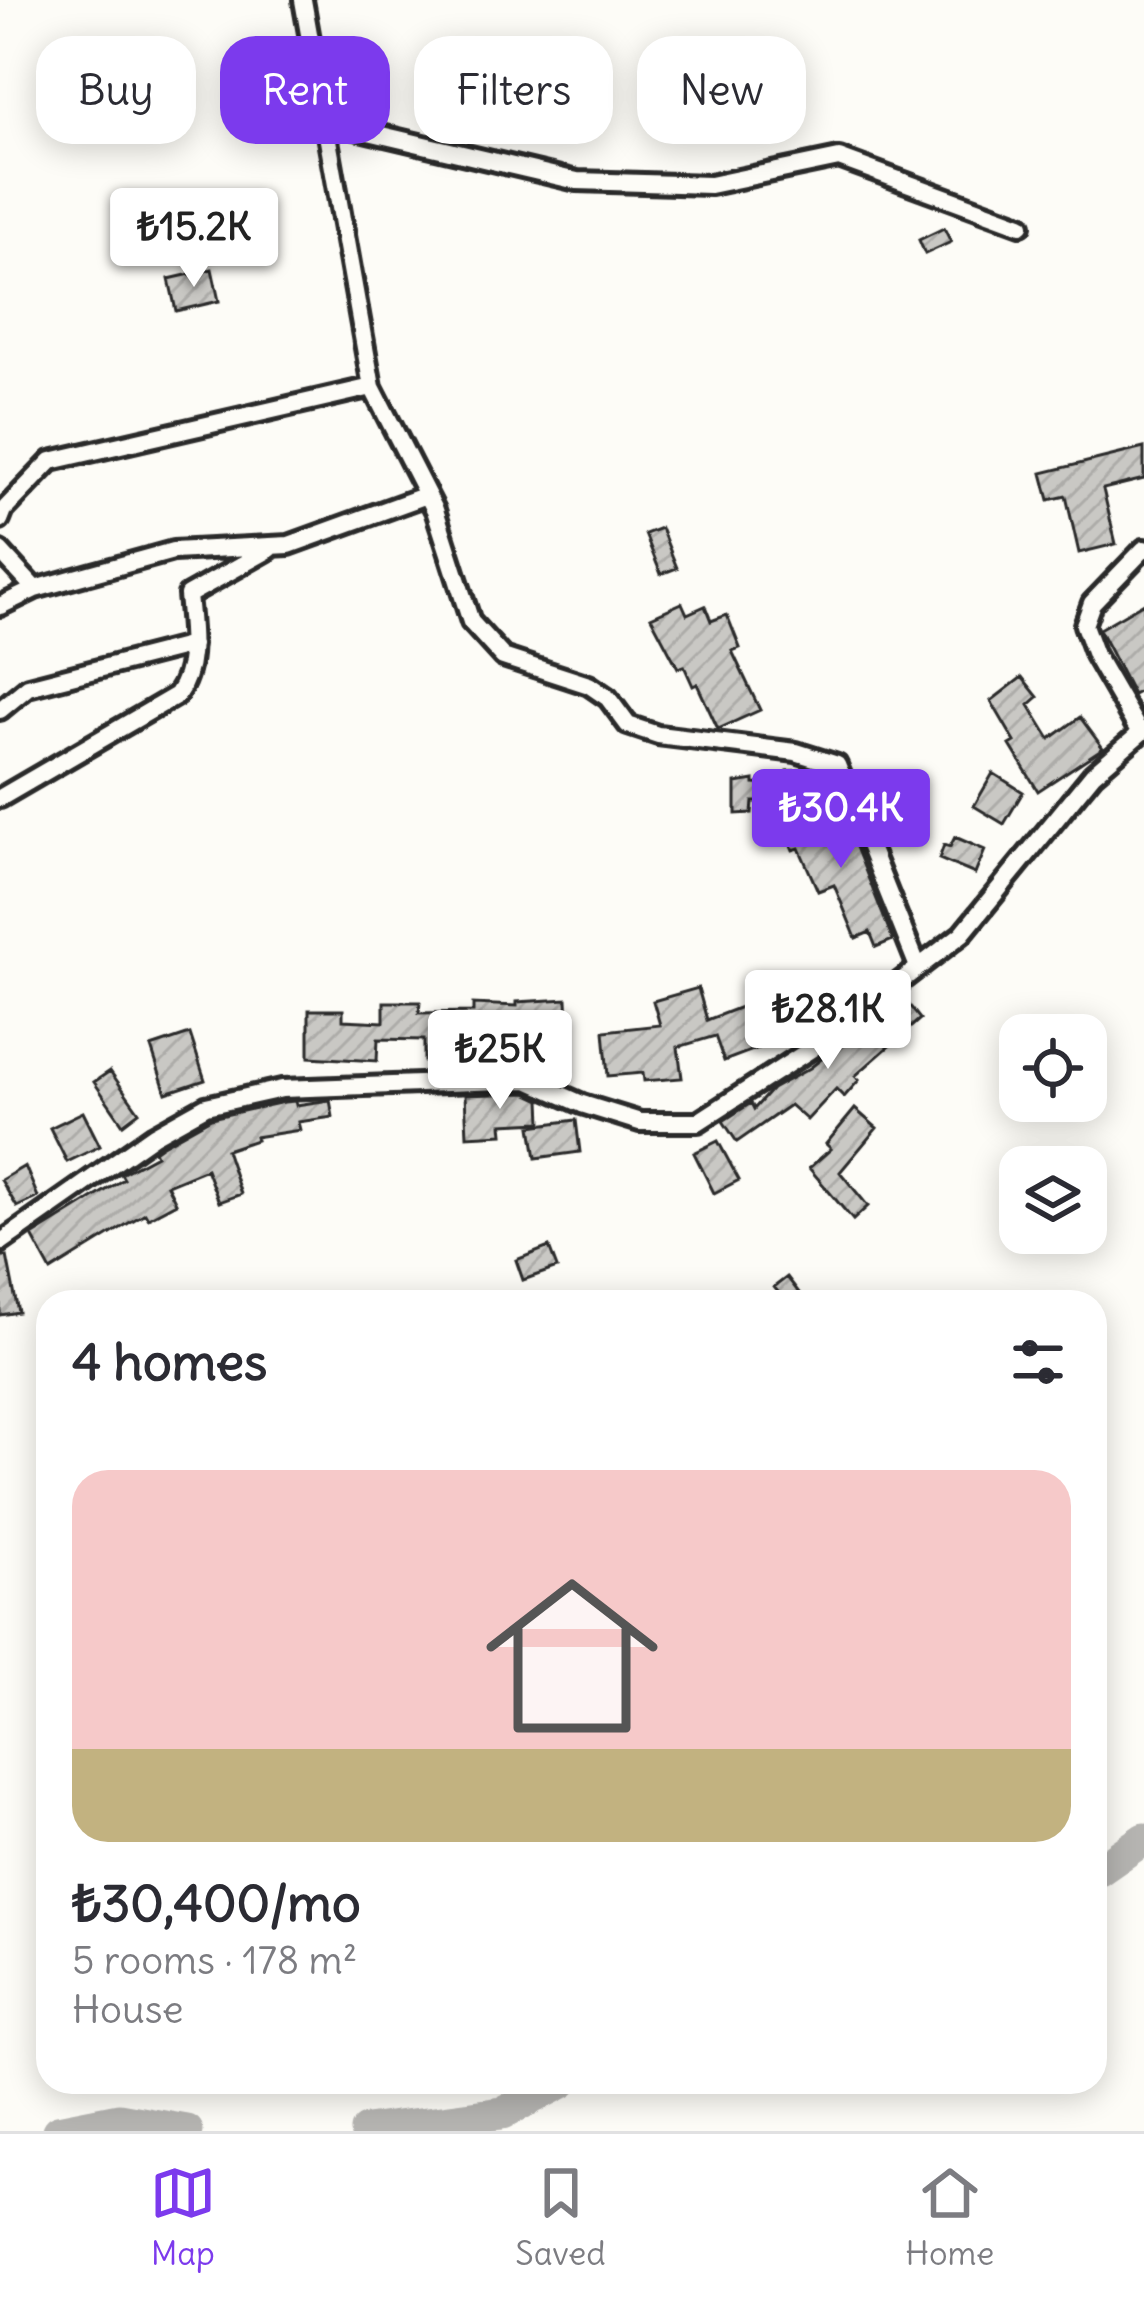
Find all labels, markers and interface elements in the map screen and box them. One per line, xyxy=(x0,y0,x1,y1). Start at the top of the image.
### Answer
chip: Buy xyxy=(36,36,196,144)
chip: Rent xyxy=(220,36,390,144)
chip: Filters xyxy=(414,36,613,144)
chip: New xyxy=(637,36,806,144)
pin: ₺15.2K xyxy=(96,188,292,290)
text: ₺15.2K xyxy=(137,202,251,251)
pin: ₺30.4K xyxy=(743,769,939,871)
text: ₺30.4K xyxy=(779,783,903,832)
pin: ₺28.1K xyxy=(730,970,926,1072)
text: ₺28.1K xyxy=(772,984,884,1033)
pin: ₺25K xyxy=(429,1010,571,1112)
map controls xyxy=(999,1014,1107,1254)
button: locate xyxy=(999,1014,1107,1122)
text: ₺25K xyxy=(455,1024,545,1073)
button: layers xyxy=(999,1146,1107,1254)
icon: filters xyxy=(1005,1329,1071,1395)
text: 4 homes xyxy=(72,1330,267,1394)
icon: home xyxy=(464,1548,680,1764)
text: ₺30,400/mo xyxy=(72,1871,361,1935)
text: 5 rooms · 178 m² xyxy=(72,1936,357,1985)
text: House xyxy=(72,1985,183,2034)
tab: Map xyxy=(150,2160,216,2274)
tab: Saved xyxy=(515,2160,606,2274)
tab: Home xyxy=(905,2160,994,2274)

